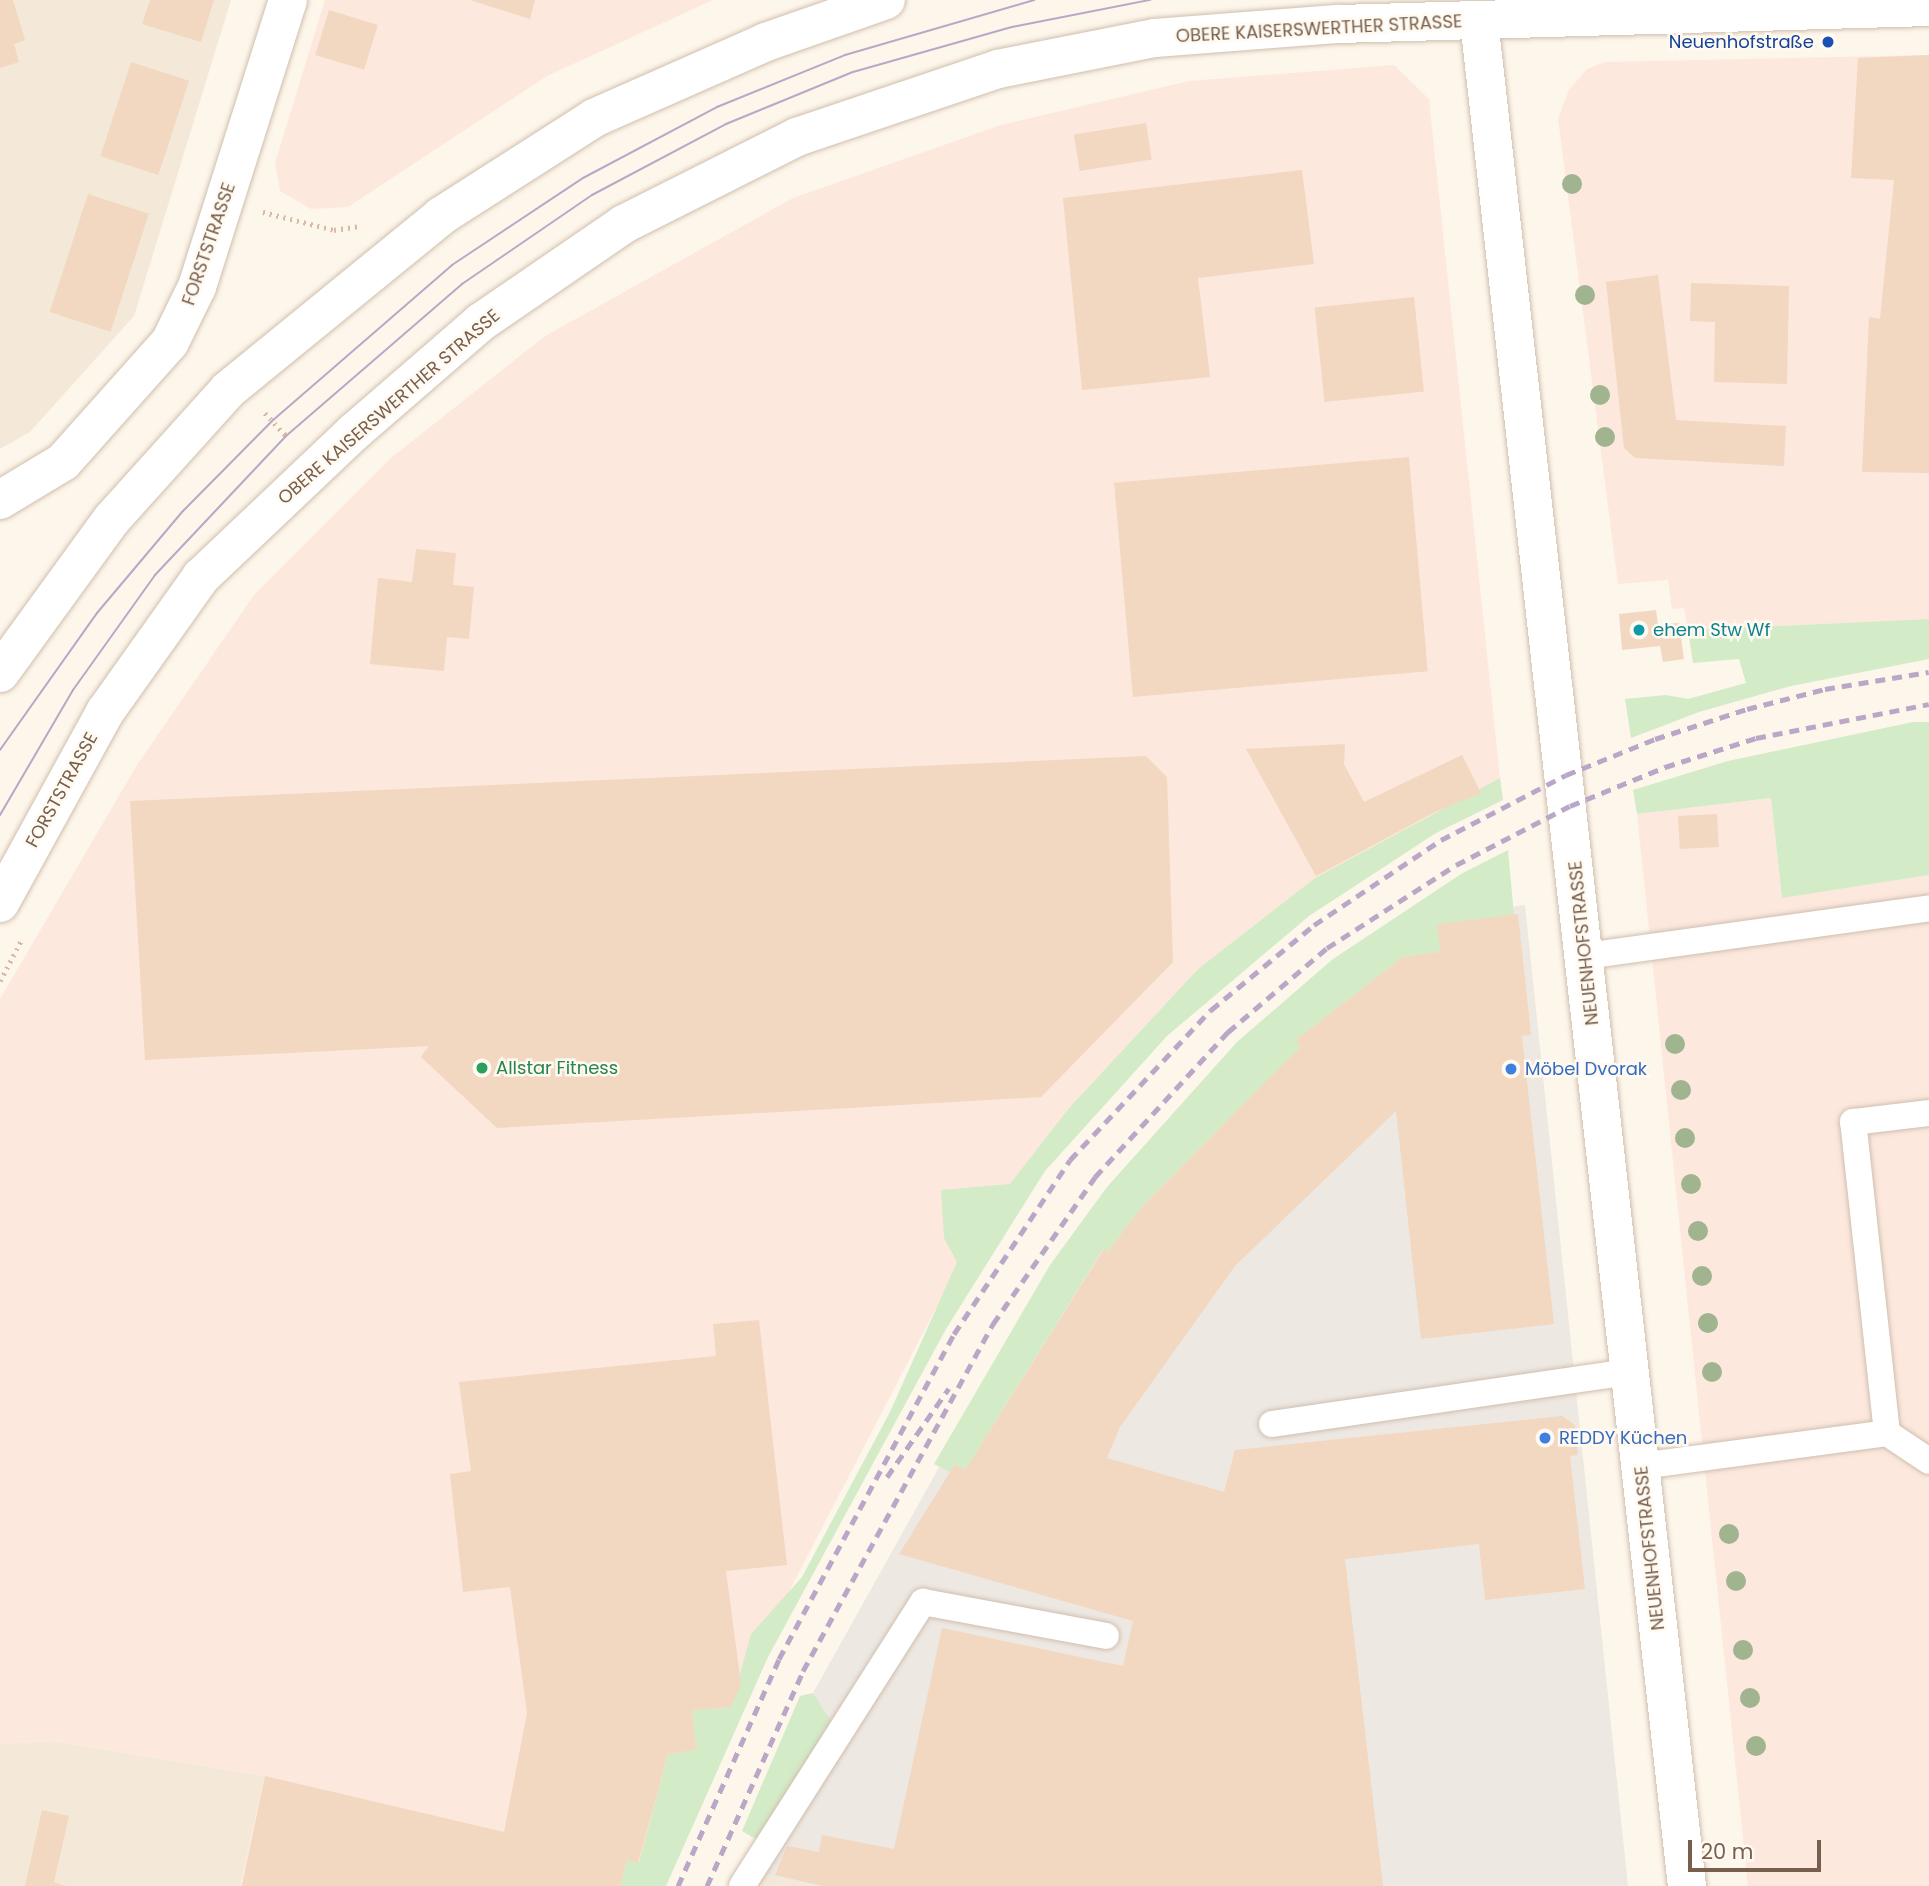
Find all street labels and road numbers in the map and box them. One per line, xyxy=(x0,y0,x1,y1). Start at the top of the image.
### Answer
street label: OBERE KAISERSWERTHER STRASSE xyxy=(1175,11,1463,47)
street label: FORSTSTRASSE xyxy=(178,180,240,308)
street label: OBERE KAISERSWERTHER STRASSE xyxy=(274,305,504,509)
street label: FORSTSTRASSE xyxy=(21,729,103,851)
street label: NEUENHOFSTRASSE xyxy=(1565,860,1603,1026)
street label: NEUENHOFSTRASSE xyxy=(1631,1465,1669,1631)

